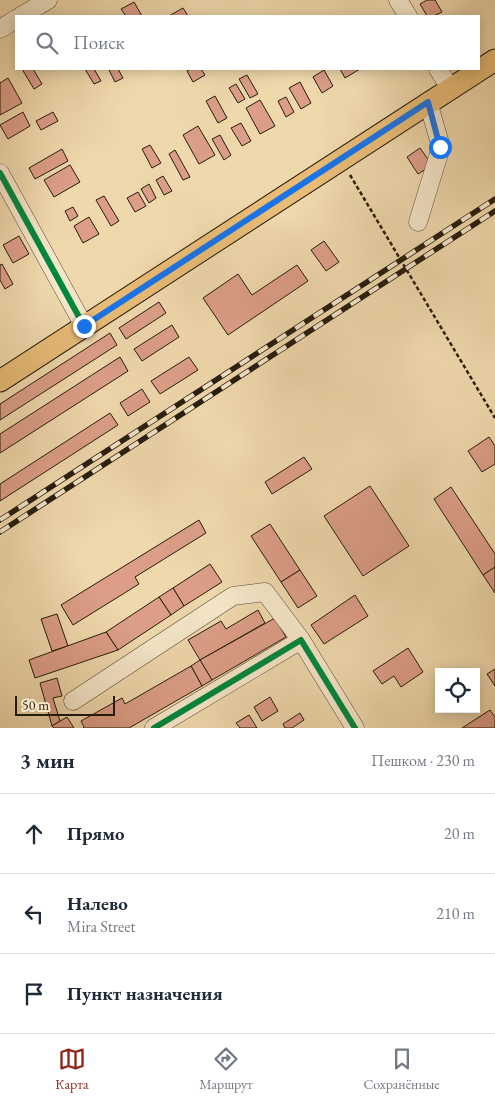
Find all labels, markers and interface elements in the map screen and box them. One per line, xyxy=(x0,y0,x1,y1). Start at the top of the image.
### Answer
search box xyxy=(15,15,480,70)
icon: search xyxy=(33,29,61,57)
text: Поиск xyxy=(73,30,125,55)
route start xyxy=(429,136,452,159)
route end xyxy=(73,315,96,338)
map controls xyxy=(435,668,480,713)
button: locate xyxy=(435,668,480,713)
scale bar xyxy=(15,693,115,716)
text: 50 m xyxy=(22,696,49,714)
text: 3 мин xyxy=(20,747,75,774)
text: Пешком · 230 m xyxy=(371,750,475,771)
icon: ahead xyxy=(20,820,48,848)
text: Прямо xyxy=(67,821,125,846)
text: 20 m xyxy=(444,823,475,844)
text: Налево xyxy=(67,891,128,916)
icon: left xyxy=(20,900,48,928)
text: 210 m xyxy=(436,903,475,924)
text: Mira Street xyxy=(67,916,135,937)
icon: arrive xyxy=(20,980,48,1008)
text: Пункт назначения xyxy=(67,981,223,1006)
tab: Карта xyxy=(55,1045,89,1093)
tab: Маршрут xyxy=(199,1045,253,1093)
tab: Сохранённые xyxy=(363,1045,440,1093)

